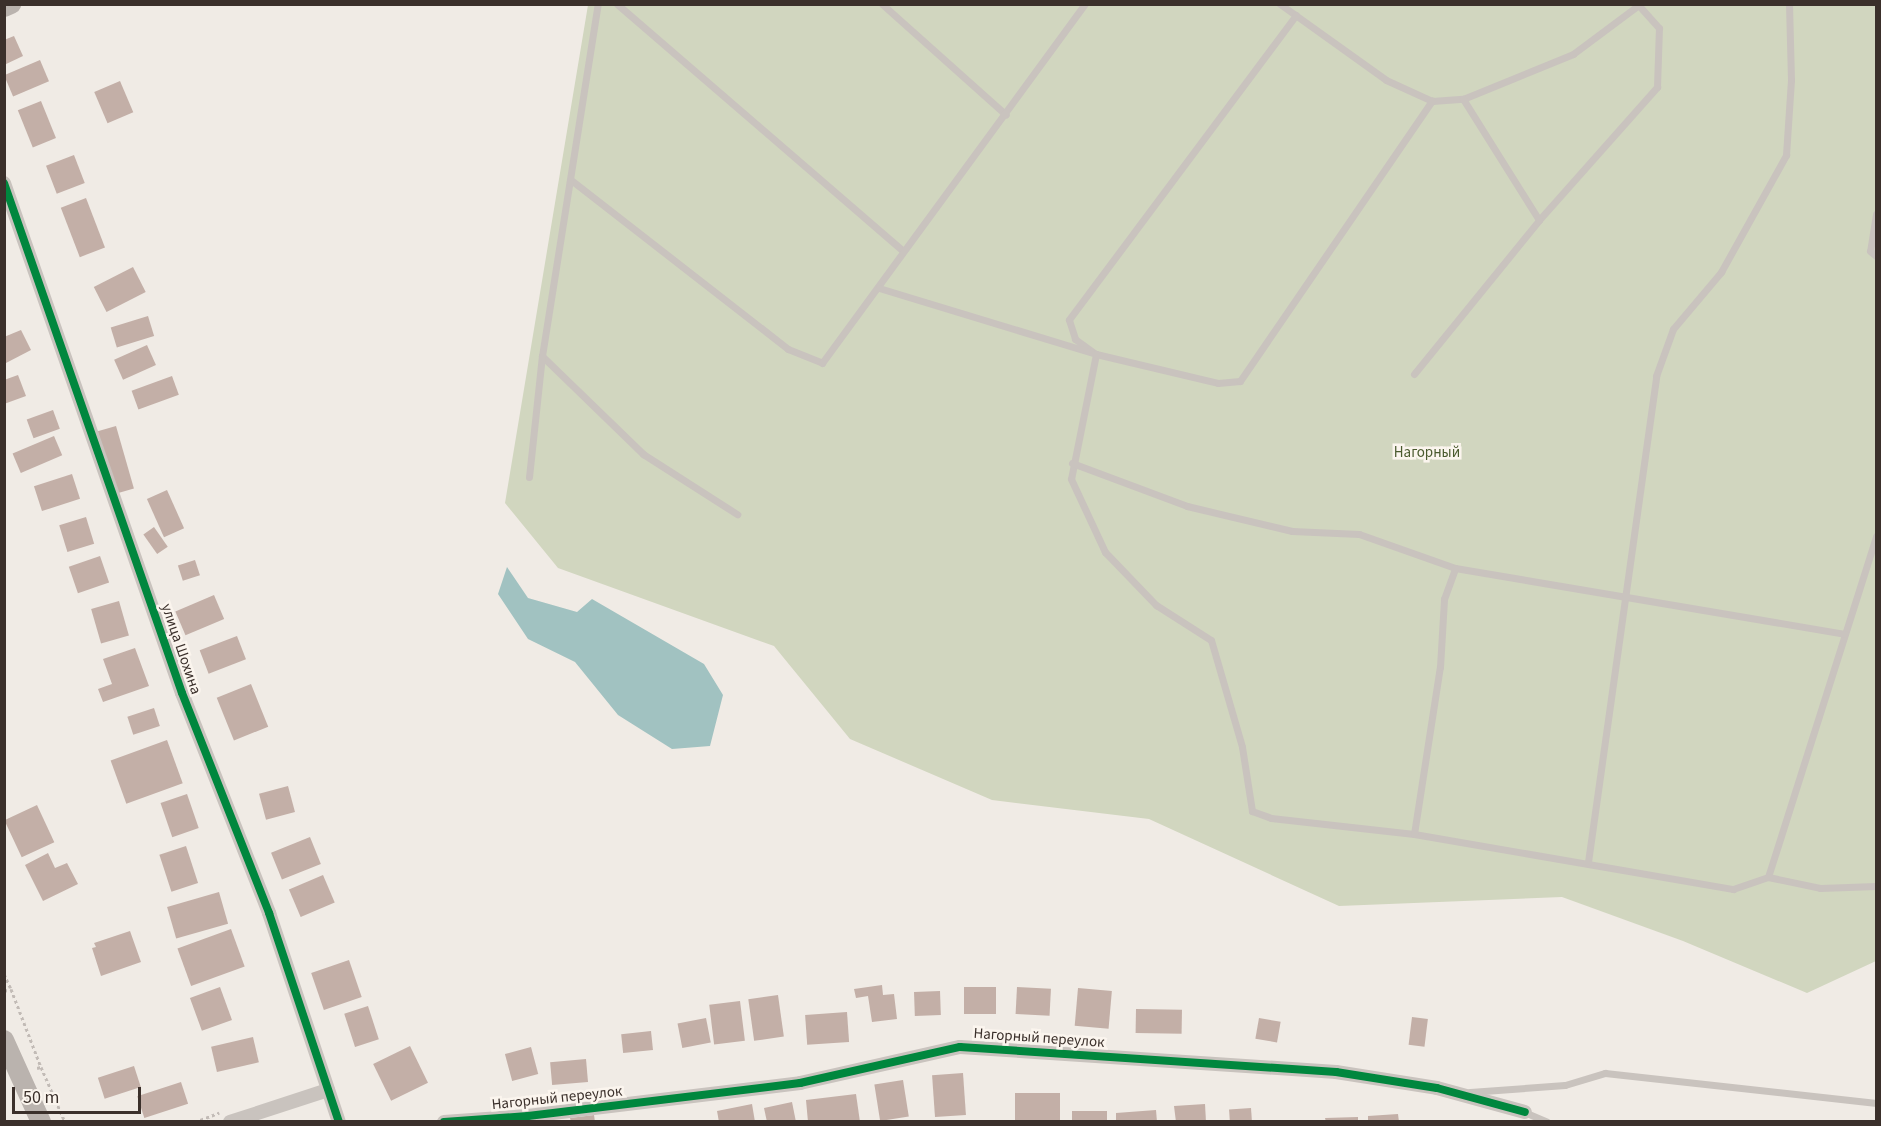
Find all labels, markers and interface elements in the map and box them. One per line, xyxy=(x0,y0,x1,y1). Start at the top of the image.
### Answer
park label: Нагорный xyxy=(1394,444,1460,462)
street label: улица Шохина xyxy=(157,601,205,697)
street label: Нагорный переулок xyxy=(973,1024,1105,1052)
scale bar xyxy=(15,1075,144,1113)
street label: Нагорный переулок xyxy=(491,1082,623,1114)
text: 50 m xyxy=(23,1085,59,1110)

